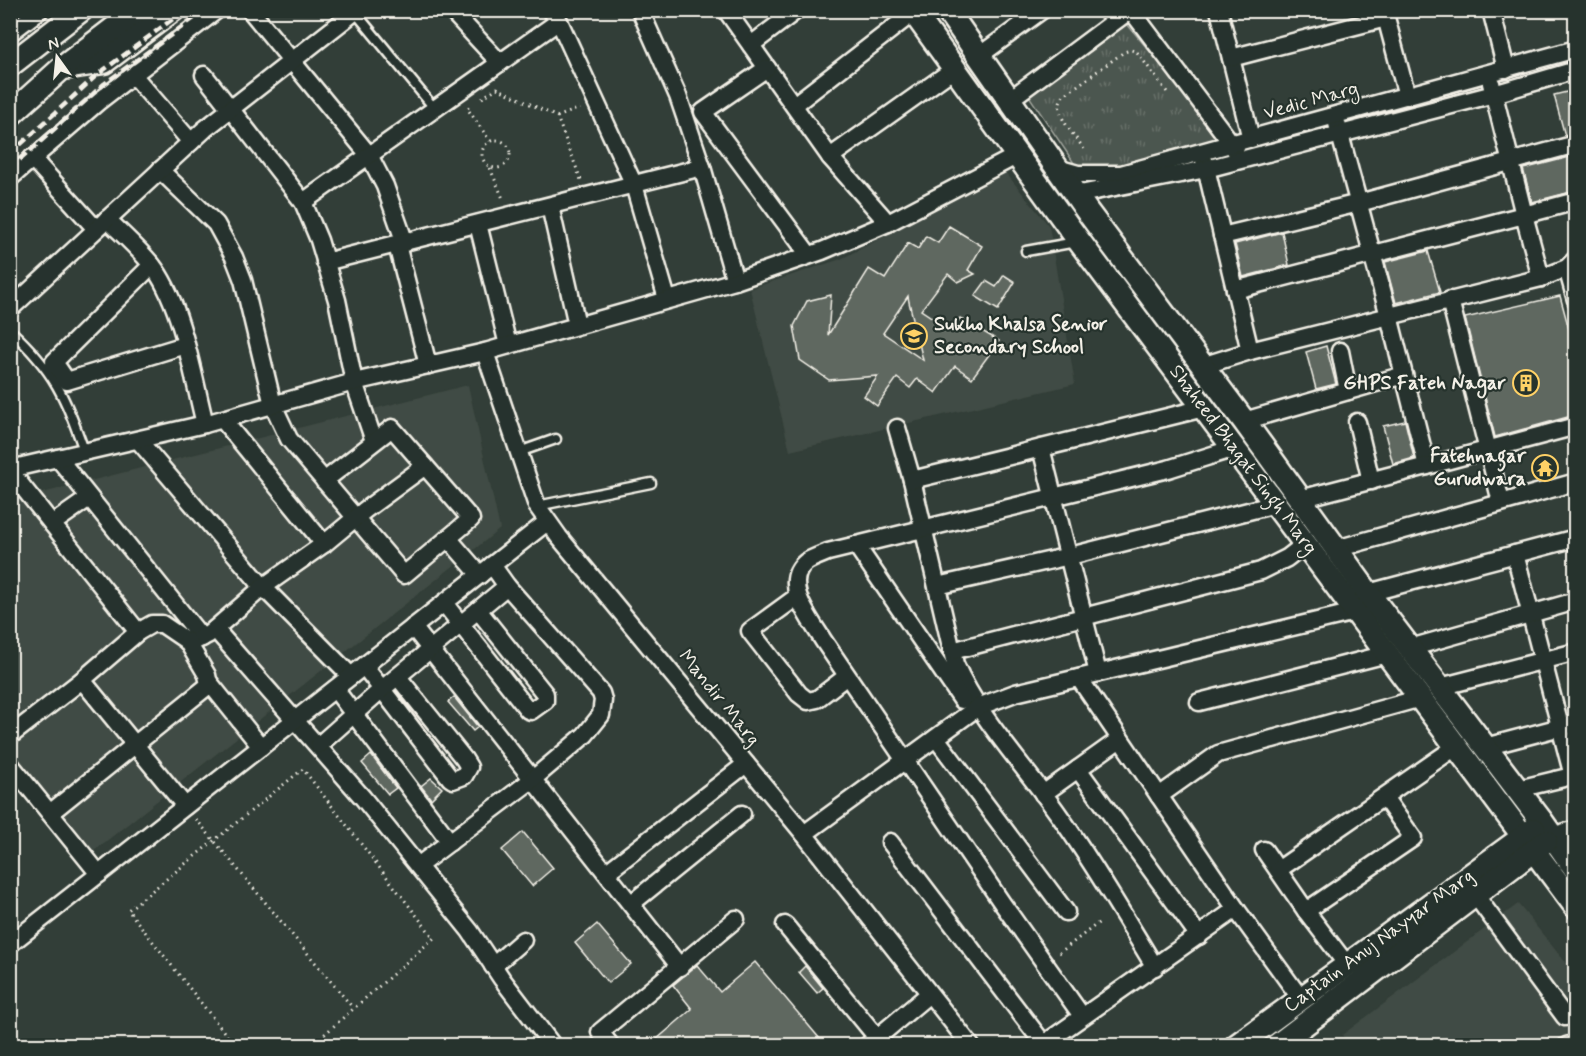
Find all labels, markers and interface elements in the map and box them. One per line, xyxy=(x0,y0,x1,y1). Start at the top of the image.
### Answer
north arrow xyxy=(27,27,87,87)
text: N xyxy=(46,32,61,55)
street label: Vedic Marg xyxy=(1260,75,1362,128)
place label: Sukho Khalsa Senior Secondary School xyxy=(934,311,1108,361)
school or university icon: Sukho Khalsa Senior Secondary School xyxy=(899,321,929,351)
street label: Shaheed Bhagat Singh Marg xyxy=(1161,359,1323,562)
building icon: GHPS Fateh Nagar xyxy=(1511,368,1541,398)
place label: GHPS Fateh Nagar xyxy=(1343,370,1507,399)
place label: Fatehnagar Gurudwara xyxy=(1430,443,1527,493)
temple icon: Fatehnagar Gurudwara xyxy=(1530,453,1560,483)
street label: Mandir Marg xyxy=(672,644,766,752)
street label: Captain Anuj Nayyar Marg xyxy=(1278,863,1480,1019)

